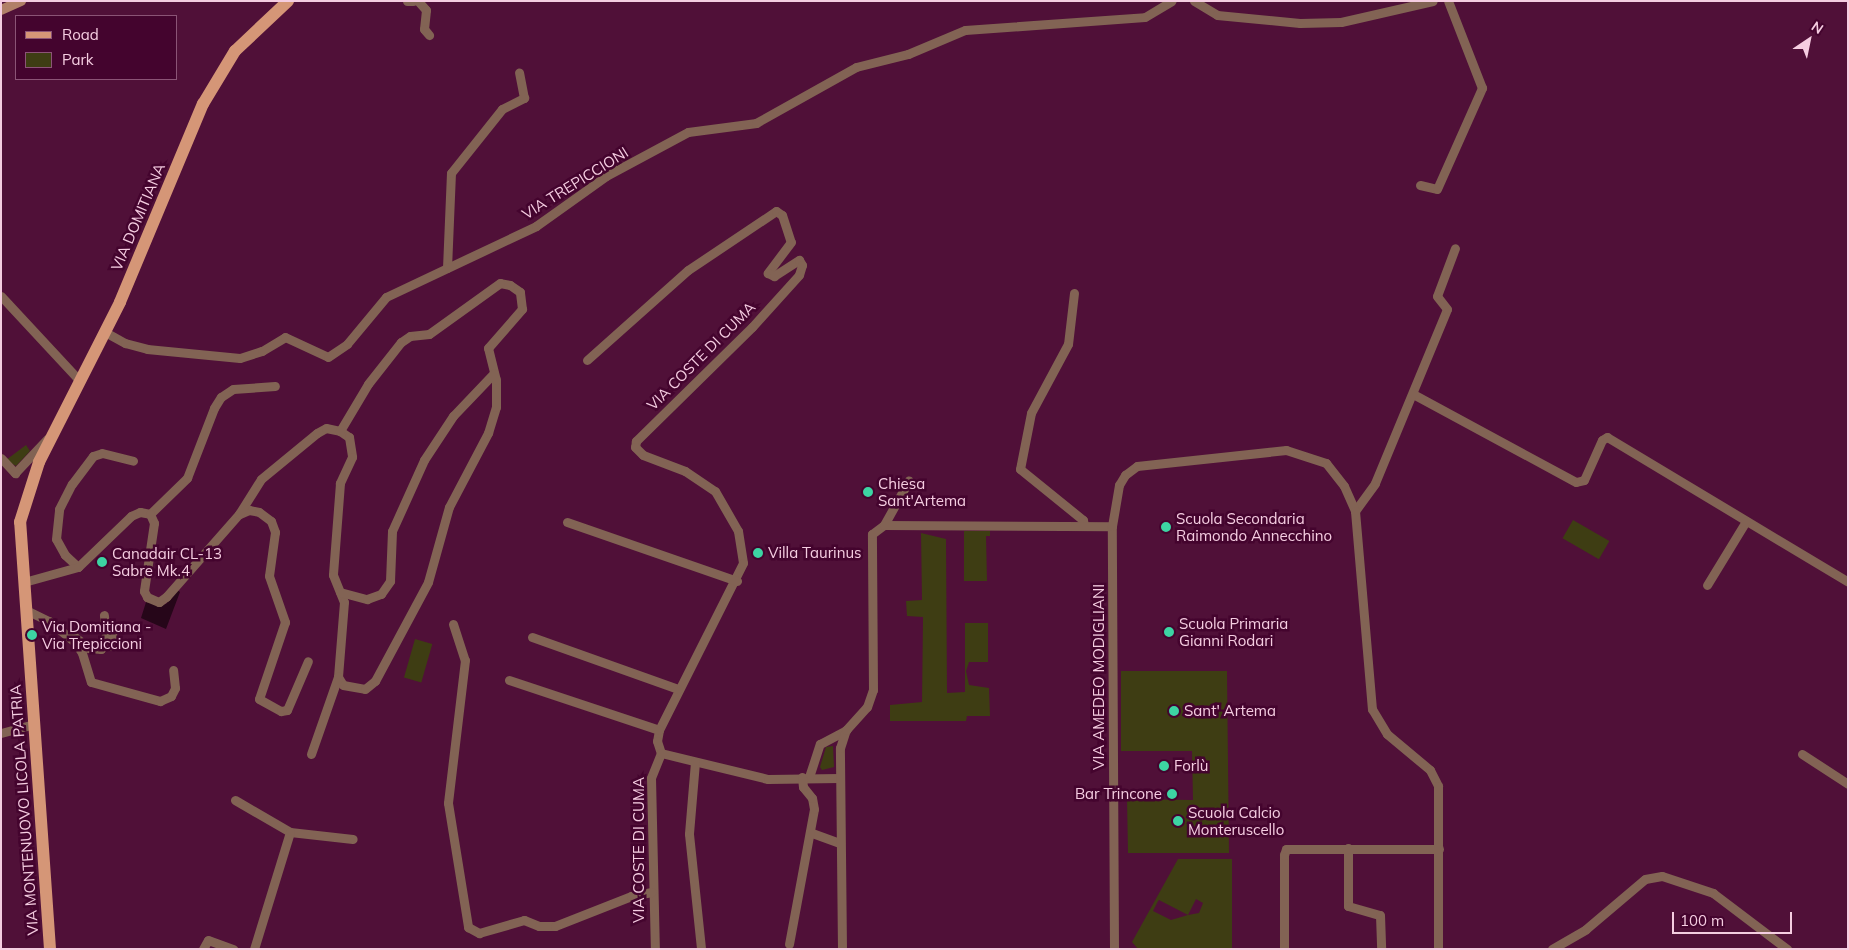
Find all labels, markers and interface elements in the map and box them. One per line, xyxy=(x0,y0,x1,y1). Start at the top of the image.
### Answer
legend xyxy=(15,15,178,80)
north arrow xyxy=(1784,15,1834,65)
text: N xyxy=(1808,17,1827,38)
text: Road xyxy=(62,25,99,44)
text: Park xyxy=(62,50,94,69)
street label: VIA TREPICCIONI xyxy=(519,143,631,223)
street label: VIA DOMITIANA xyxy=(107,161,169,273)
street label: VIA COSTE DI CUMA xyxy=(643,298,759,414)
place label: Chiesa Sant'Artema xyxy=(878,474,966,509)
marker: Chiesa Sant'Artema xyxy=(862,486,874,498)
place label: Scuola Secondaria Raimondo Annecchino xyxy=(1176,509,1332,544)
marker: Scuola Secondaria Raimondo Annecchino xyxy=(1160,521,1172,533)
place label: Canadair CL-13 Sabre Mk.4 xyxy=(112,544,222,579)
place label: Villa Taurinus xyxy=(768,544,862,562)
marker: Villa Taurinus xyxy=(752,547,764,559)
marker: Canadair CL-13 Sabre Mk.4 xyxy=(96,556,108,568)
street label: VIA AMEDEO MODIGLIANI xyxy=(1090,584,1108,770)
place label: Scuola Primaria Gianni Rodari xyxy=(1179,614,1288,649)
place label: Via Domitiana - Via Trepiccioni xyxy=(42,617,151,652)
marker: Scuola Primaria Gianni Rodari xyxy=(1163,626,1175,638)
marker: Via Domitiana - Via Trepiccioni xyxy=(26,629,38,641)
street label: VIA MONTENUOVO LICOLA PATRIA xyxy=(6,684,42,936)
place label: Sant' Artema xyxy=(1184,702,1276,720)
marker: Sant' Artema xyxy=(1168,705,1180,717)
place label: Forlù xyxy=(1174,757,1208,775)
marker: Forlù xyxy=(1158,760,1170,772)
street label: VIA COSTE DI CUMA xyxy=(630,777,648,923)
place label: Bar Trincone xyxy=(1075,785,1162,803)
marker: Bar Trincone xyxy=(1166,788,1178,800)
place label: Scuola Calcio Monteruscello xyxy=(1188,803,1284,838)
marker: Scuola Calcio Monteruscello xyxy=(1172,815,1184,827)
scale bar xyxy=(1674,902,1794,934)
text: 100 m xyxy=(1680,911,1724,930)

